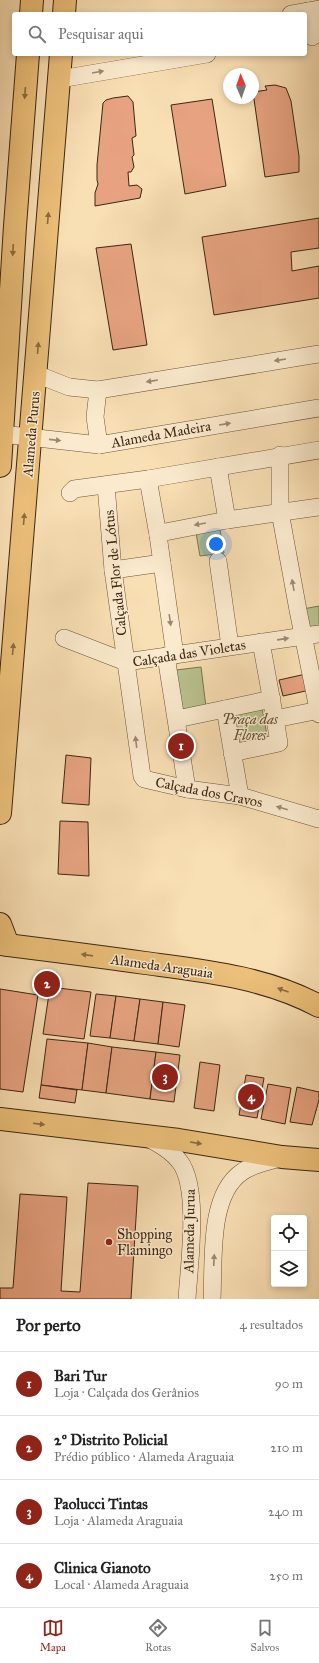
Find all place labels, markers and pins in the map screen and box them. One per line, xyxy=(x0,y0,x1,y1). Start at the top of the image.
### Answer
pin: 1 xyxy=(168,731,194,761)
pin: 2 xyxy=(34,969,60,999)
pin: 3 xyxy=(152,1062,178,1092)
pin: 4 xyxy=(238,1082,264,1112)
place label: Shopping Flamingo xyxy=(117,1226,173,1259)
marker: Shopping Flamingo xyxy=(104,1237,114,1247)

